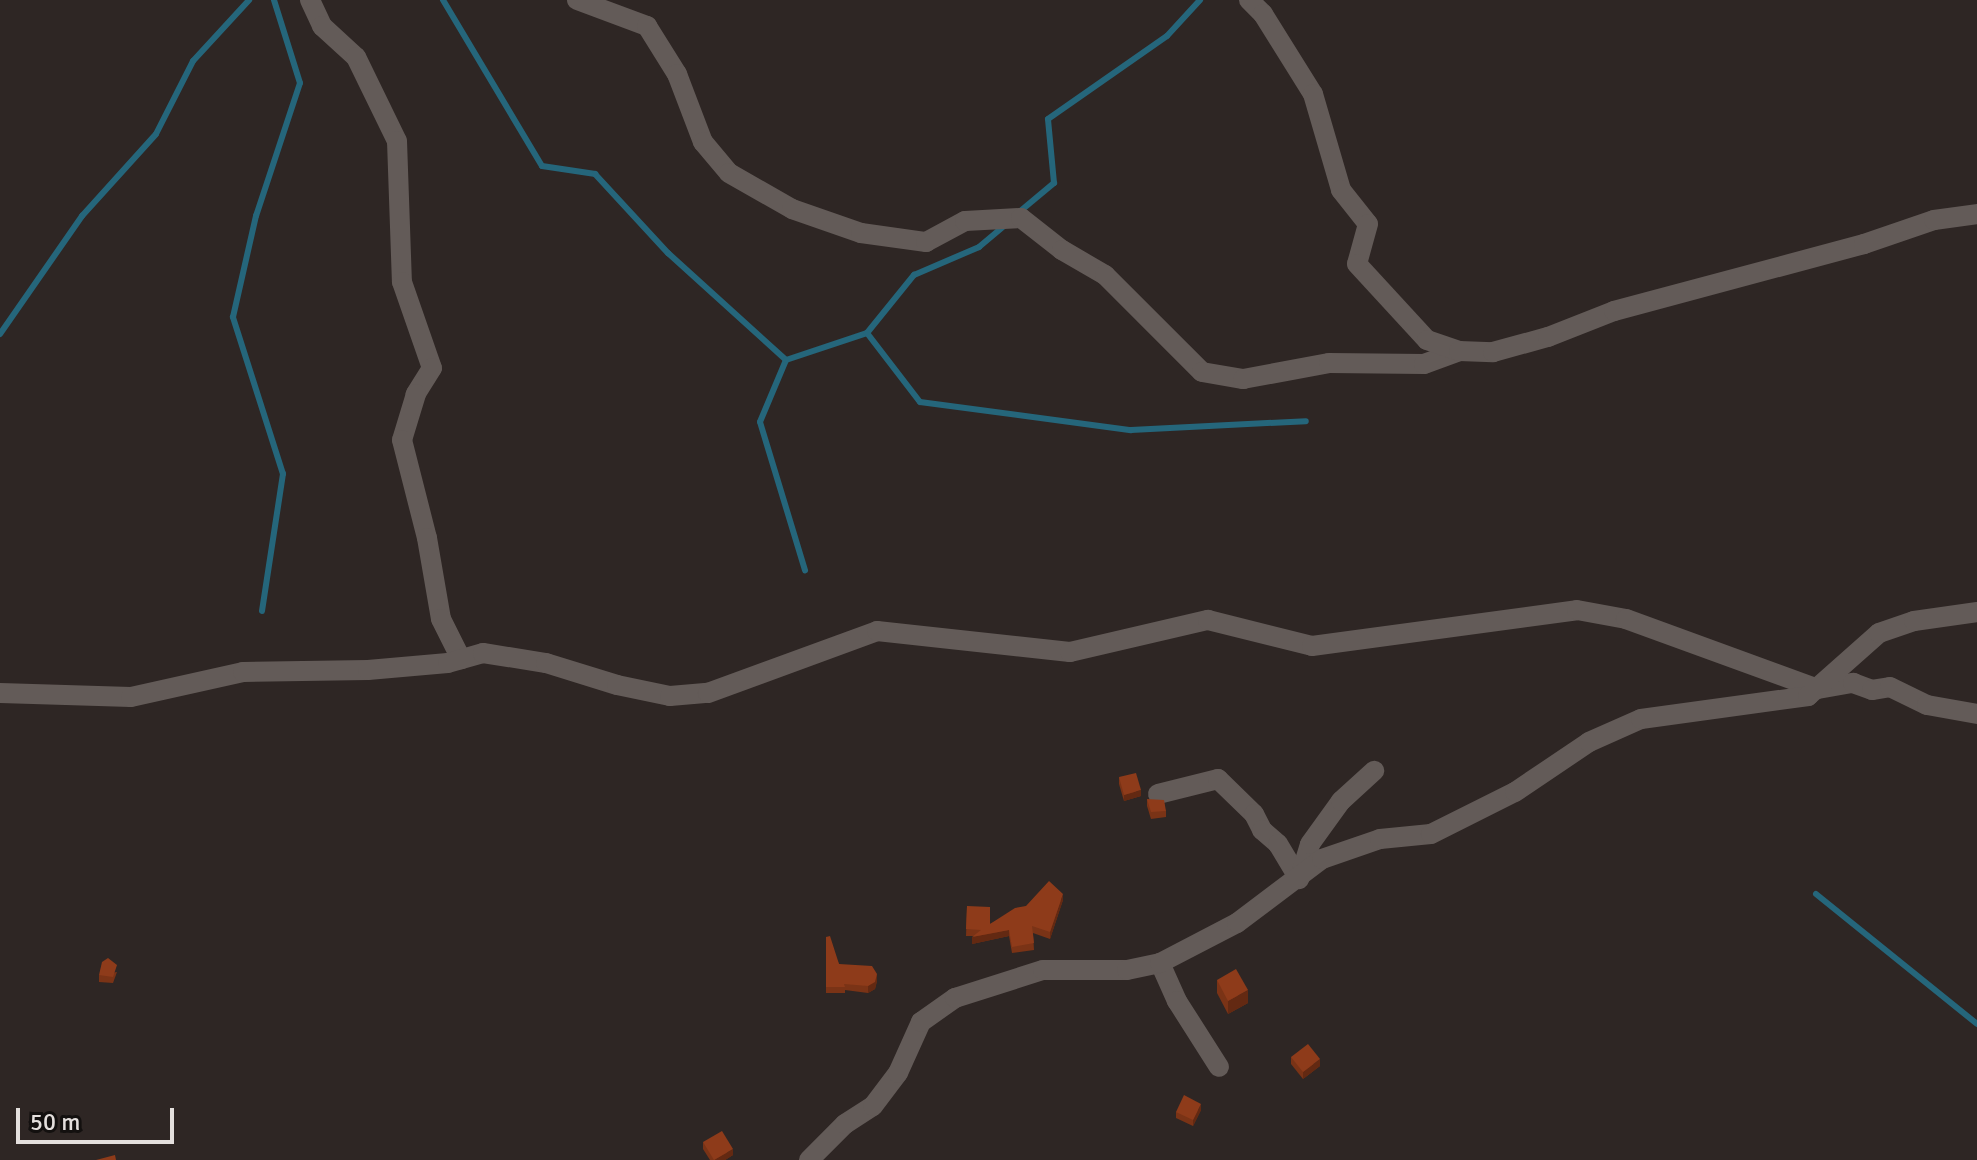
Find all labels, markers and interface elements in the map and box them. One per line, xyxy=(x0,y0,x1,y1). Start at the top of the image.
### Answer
scale bar xyxy=(20,1092,178,1142)
text: 50 m xyxy=(30,1107,80,1137)

